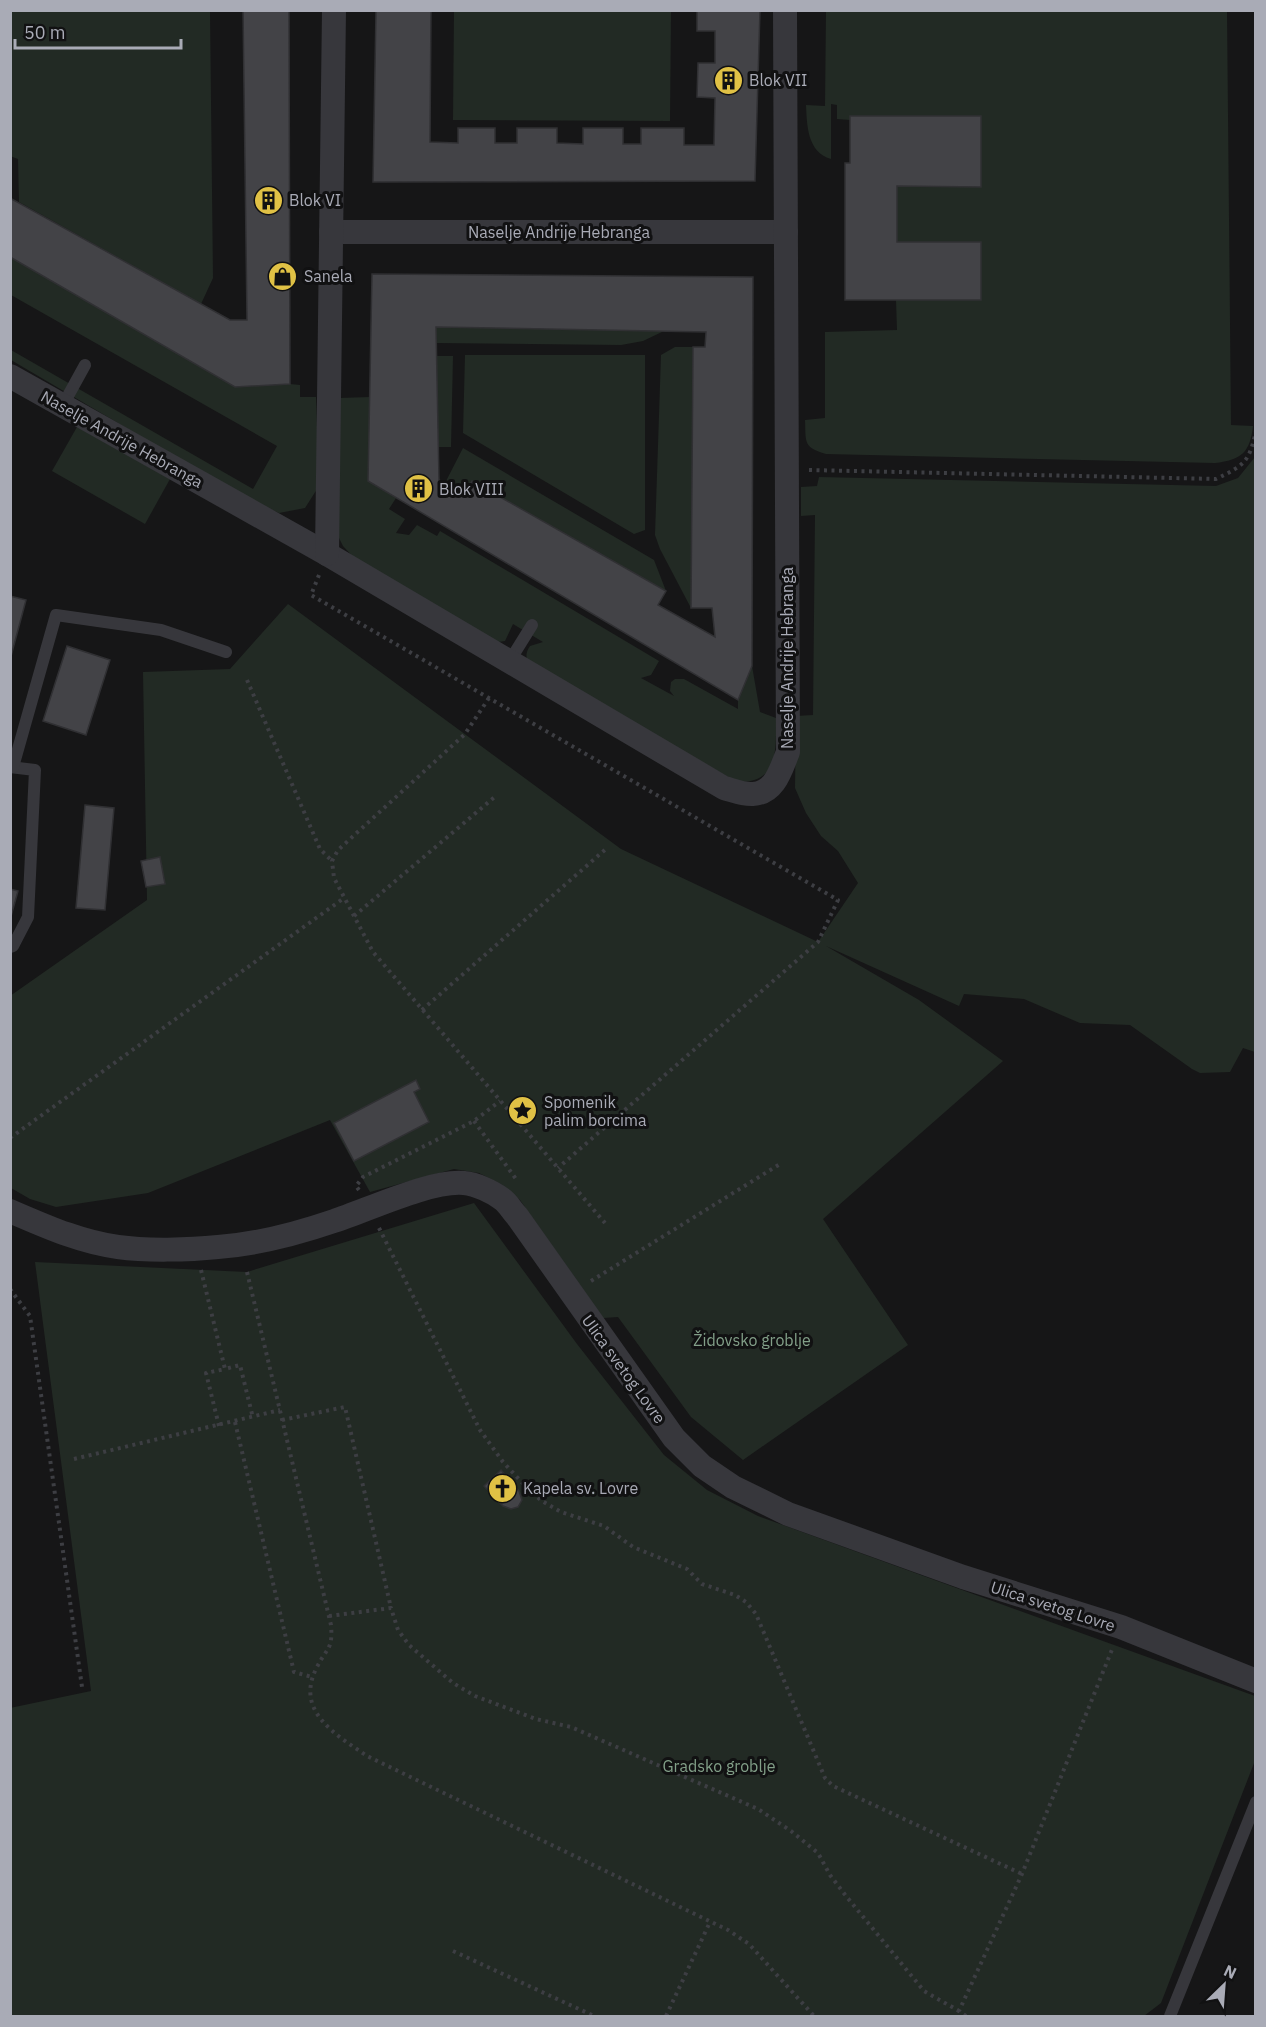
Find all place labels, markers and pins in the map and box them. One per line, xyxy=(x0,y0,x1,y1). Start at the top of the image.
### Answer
building icon: Blok VII xyxy=(712,64,744,96)
place label: Blok VII xyxy=(749,70,808,90)
building icon: Blok VI xyxy=(252,184,284,216)
place label: Blok VI xyxy=(289,190,341,210)
shop icon: Sanela xyxy=(267,260,299,292)
place label: Sanela xyxy=(304,266,353,286)
building icon: Blok VIII xyxy=(402,473,434,505)
place label: Blok VIII xyxy=(439,479,504,499)
place label: Spomenik palim borcima xyxy=(544,1092,647,1130)
place icon: Spomenik palim borcima xyxy=(507,1095,539,1127)
church icon: Kapela sv. Lovre xyxy=(486,1472,518,1504)
place label: Kapela sv. Lovre xyxy=(523,1478,638,1498)

